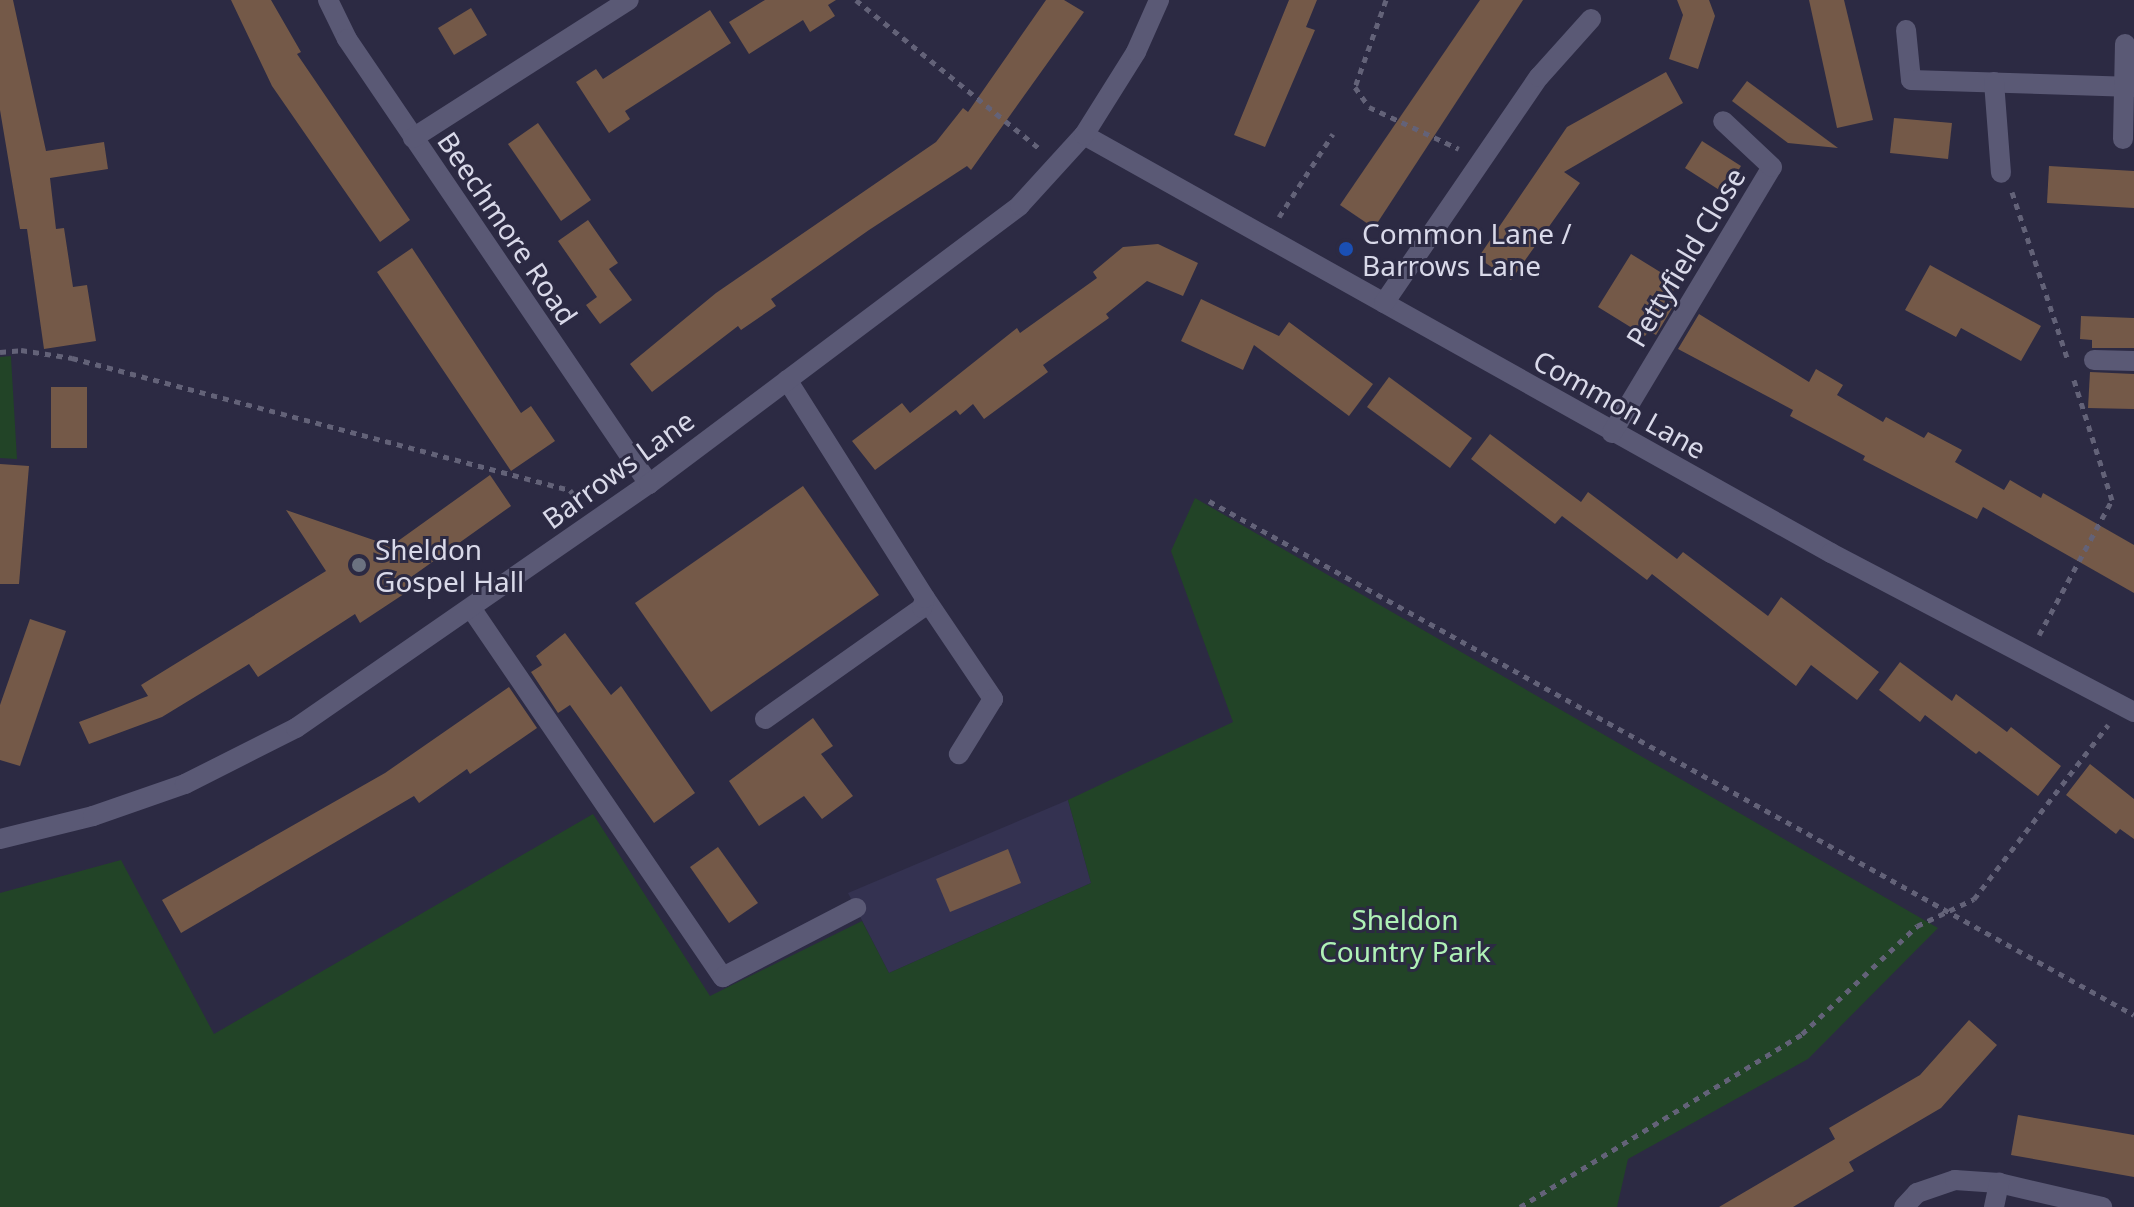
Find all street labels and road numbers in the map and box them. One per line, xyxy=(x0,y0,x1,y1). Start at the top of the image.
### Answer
street label: Beechmore Road xyxy=(431,125,585,331)
street label: Pettyfield Close xyxy=(1618,161,1752,353)
street label: Common Lane xyxy=(1528,343,1712,465)
street label: Barrows Lane xyxy=(536,403,700,535)

